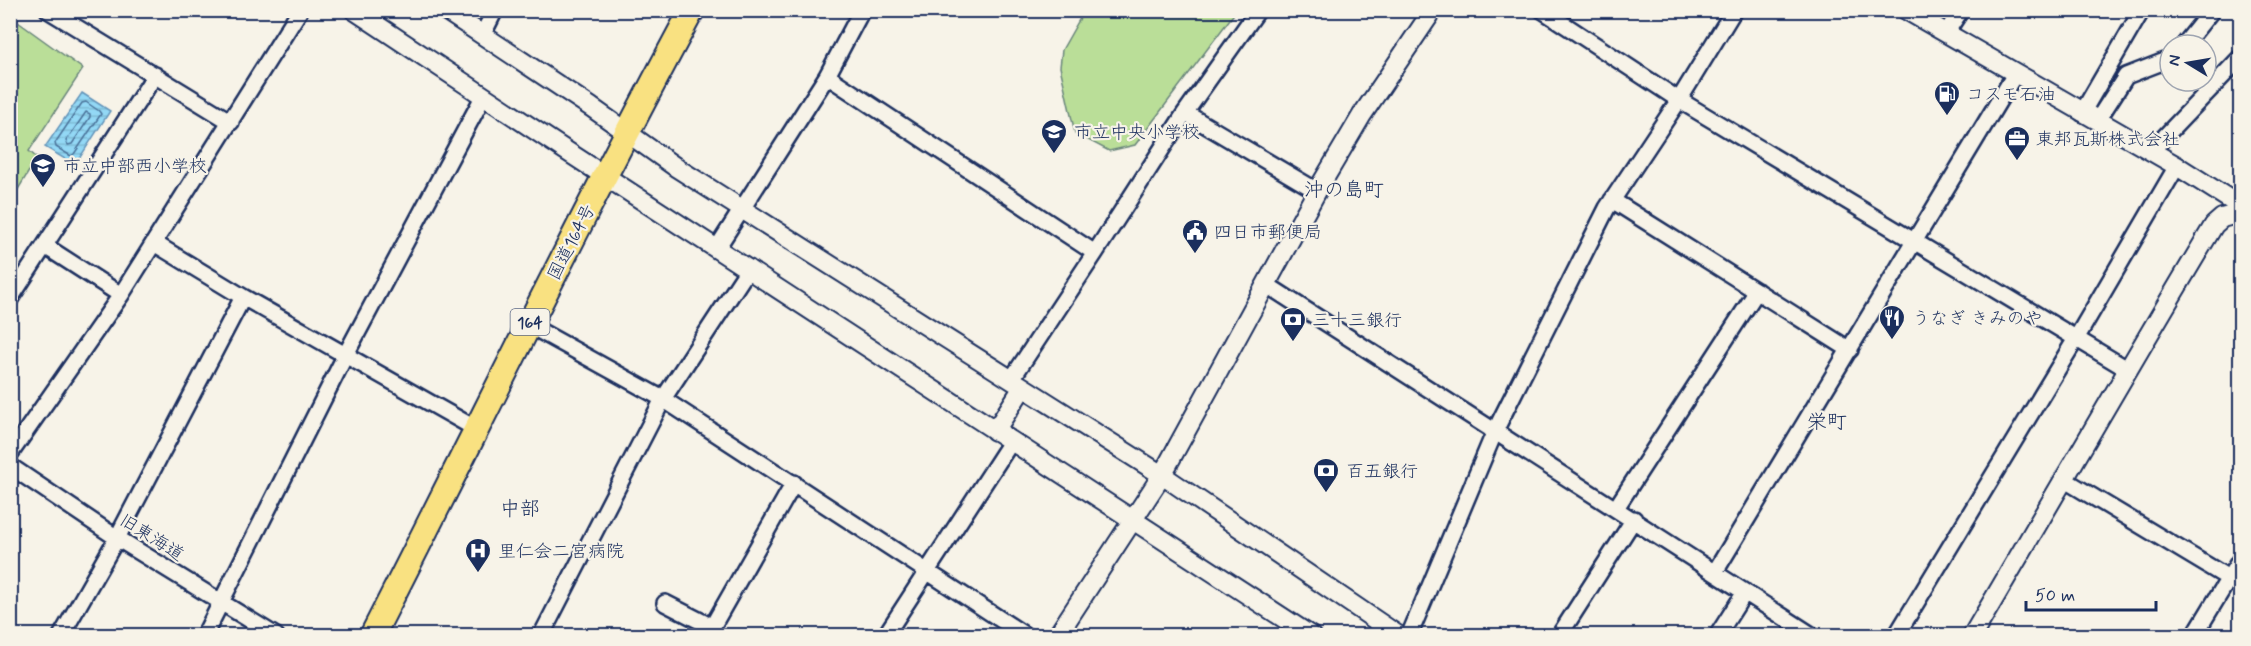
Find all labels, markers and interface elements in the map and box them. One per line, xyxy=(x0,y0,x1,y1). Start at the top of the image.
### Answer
north arrow xyxy=(2158,33,2218,93)
text: N xyxy=(2163,53,2186,68)
fuel station icon: コスモ石油 xyxy=(1932,79,1962,117)
place label: コスモ石油 xyxy=(1966,83,2055,107)
school or university icon: 市立中央小学校 xyxy=(1039,117,1069,155)
place label: 市立中央小学校 xyxy=(1074,121,1200,145)
office icon: 東邦瓦斯株式会社 xyxy=(2002,124,2032,162)
place label: 東邦瓦斯株式会社 xyxy=(2036,128,2180,152)
school or university icon: 市立中部西小学校 xyxy=(28,151,58,189)
place label: 市立中部西小学校 xyxy=(63,155,207,179)
district label: 沖の島町 xyxy=(1304,177,1384,204)
street label: 国道164号 xyxy=(542,200,601,285)
public building icon: 四日市郵便局 xyxy=(1180,217,1210,255)
place label: 四日市郵便局 xyxy=(1214,221,1322,245)
restaurant icon: うなぎ きみのや xyxy=(1877,303,1907,341)
bank icon: 三十三銀行 xyxy=(1278,305,1308,343)
place label: うなぎ きみのや xyxy=(1912,307,2043,331)
road number: 164 xyxy=(510,309,550,335)
place label: 三十三銀行 xyxy=(1312,309,1402,333)
district label: 栄町 xyxy=(1807,409,1847,436)
bank icon: 百五銀行 xyxy=(1311,456,1341,494)
place label: 百五銀行 xyxy=(1346,460,1418,484)
district label: 中部 xyxy=(500,496,540,523)
street label: 旧東海道 xyxy=(115,509,188,567)
hospital icon: 里仁会二宮病院 xyxy=(463,536,493,574)
place label: 里仁会二宮病院 xyxy=(498,540,624,564)
scale bar xyxy=(2026,574,2156,612)
text: 50 m xyxy=(2035,584,2075,608)

